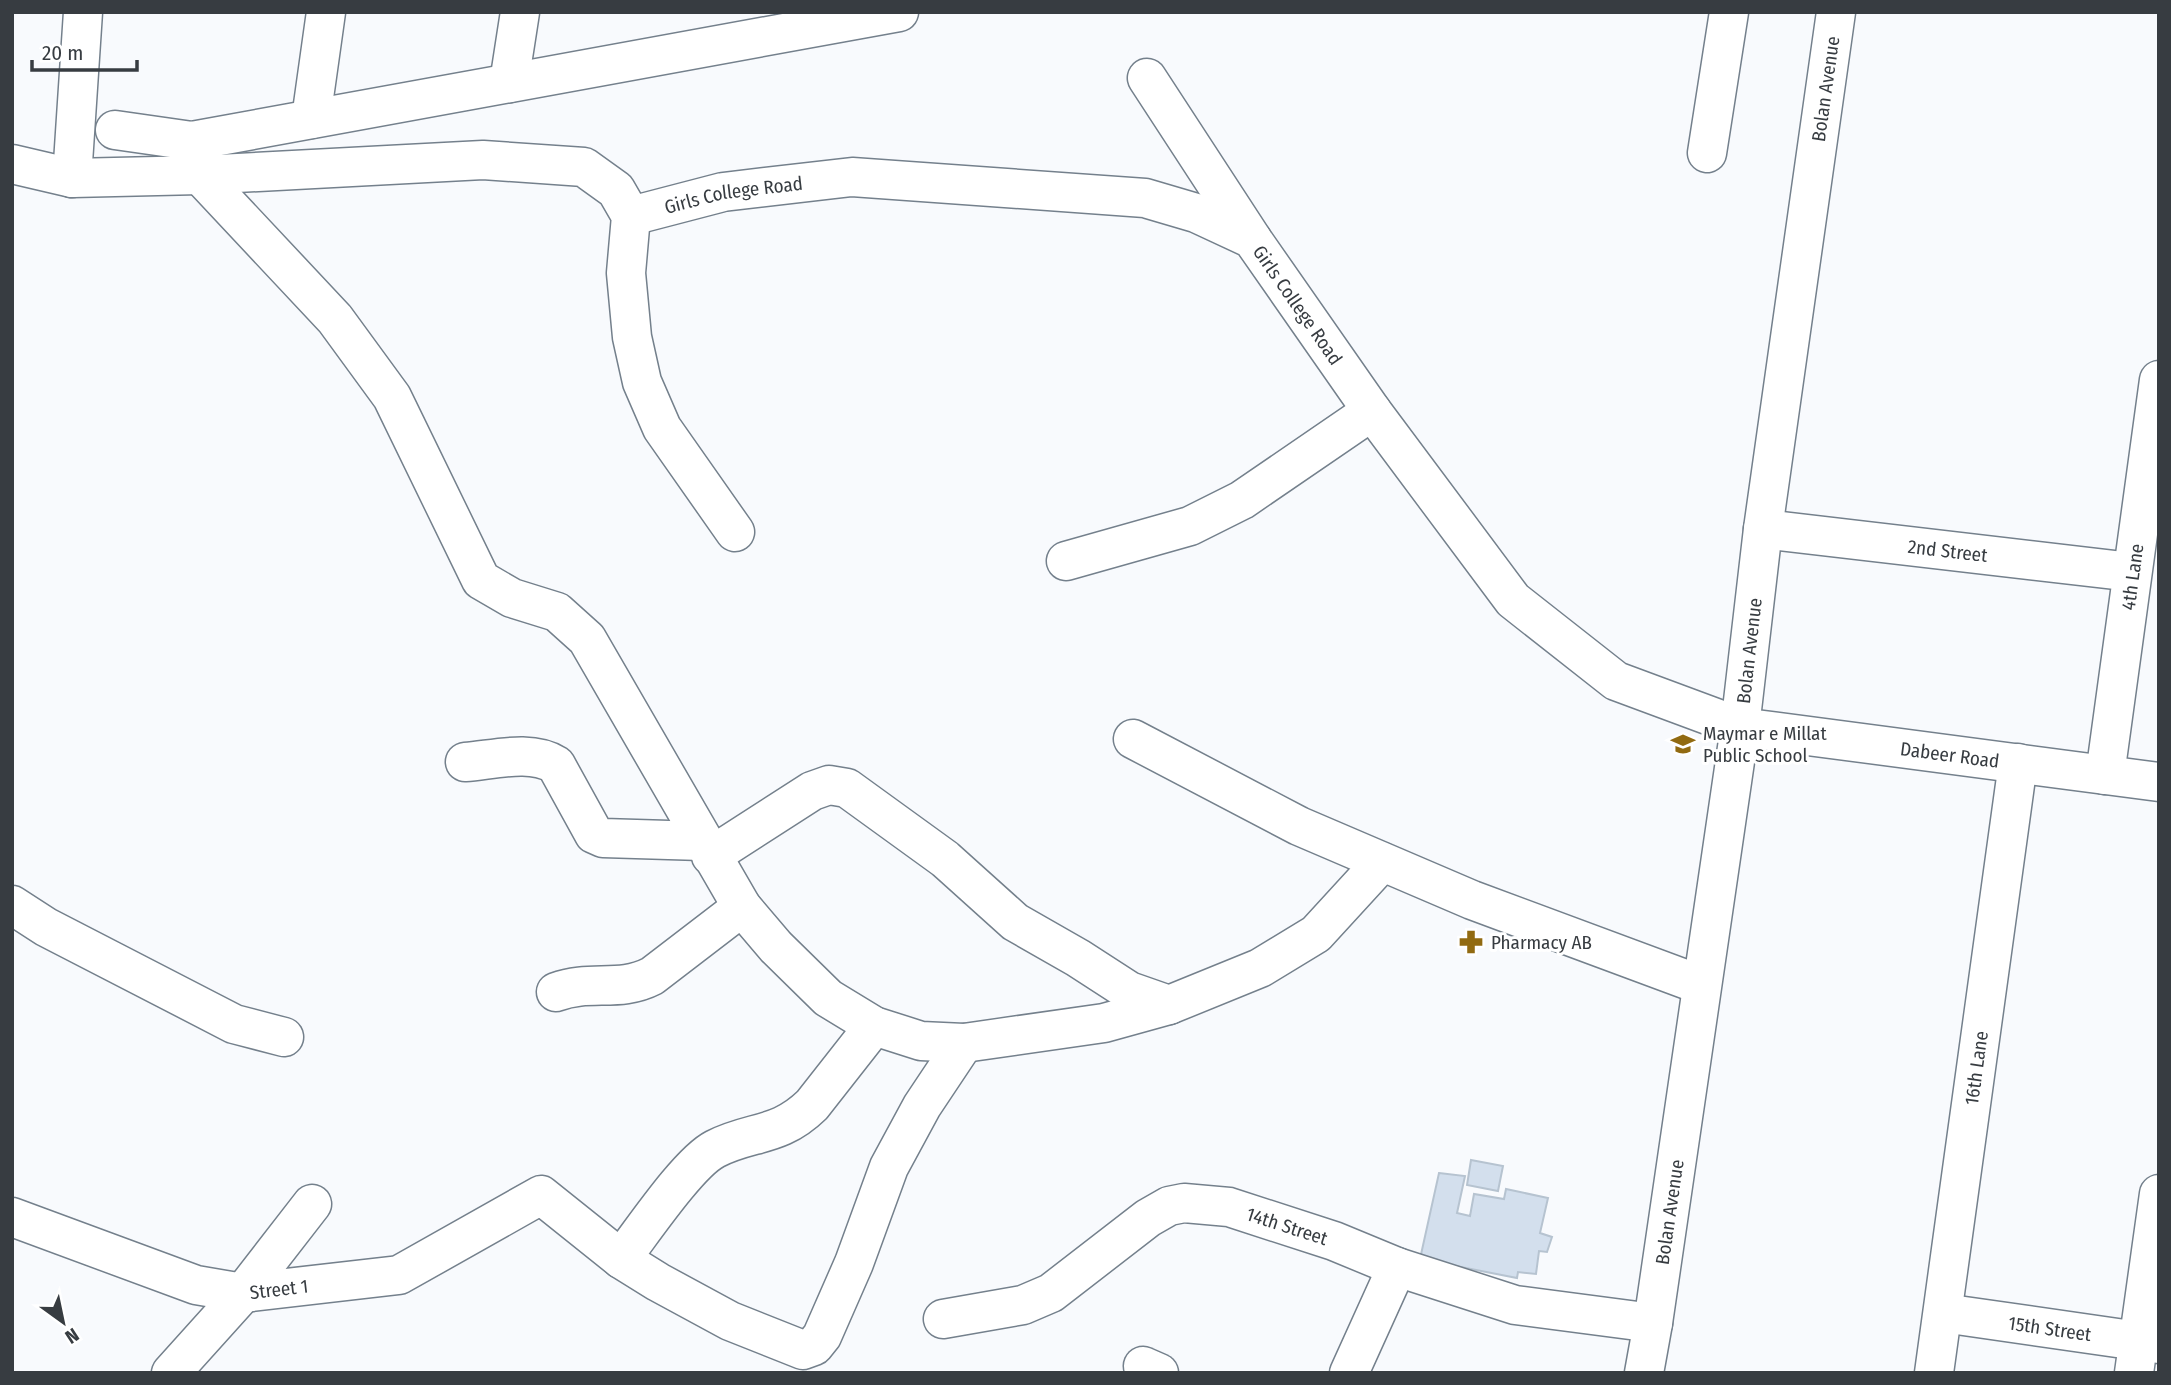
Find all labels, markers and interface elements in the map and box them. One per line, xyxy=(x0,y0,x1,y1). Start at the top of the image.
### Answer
scale bar xyxy=(32,28,136,72)
street label: Bolan Avenue xyxy=(1806,35,1844,143)
text: 20 m xyxy=(42,40,83,66)
street label: Girls College Road xyxy=(662,171,804,218)
street label: Girls College Road xyxy=(1248,241,1348,369)
street label: 2nd Street xyxy=(1907,534,1990,567)
street label: 4th Lane xyxy=(2116,542,2148,612)
street label: Bolan Avenue xyxy=(1731,597,1766,705)
place label: Maymar e Millat Public School xyxy=(1703,722,1827,767)
school or university icon: Maymar e Millat Public School xyxy=(1669,730,1697,758)
street label: Dabeer Road xyxy=(1899,737,2001,772)
pharmacy icon: Pharmacy AB xyxy=(1457,928,1485,956)
place label: Pharmacy AB xyxy=(1491,931,1592,954)
street label: 16th Lane xyxy=(1960,1029,1992,1106)
street label: Bolan Avenue xyxy=(1650,1158,1688,1266)
street label: 14th Street xyxy=(1244,1202,1331,1250)
street label: Street 1 xyxy=(248,1274,309,1304)
north arrow xyxy=(28,1287,98,1357)
street label: 15th Street xyxy=(2007,1311,2094,1346)
text: N xyxy=(61,1323,83,1349)

